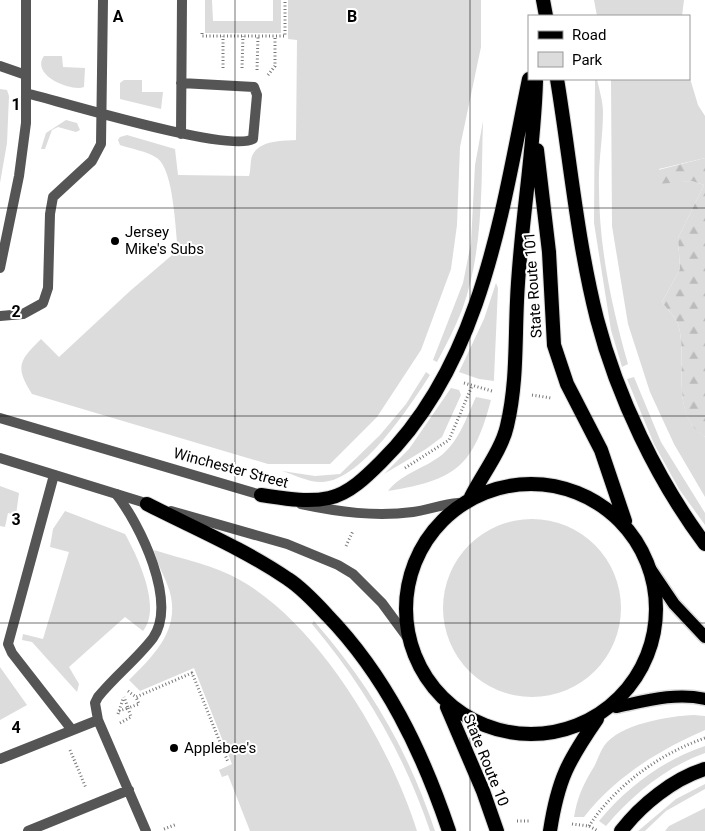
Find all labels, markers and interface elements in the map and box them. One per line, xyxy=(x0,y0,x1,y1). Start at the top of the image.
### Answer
text: A xyxy=(113,7,124,26)
text: B xyxy=(347,7,357,26)
legend xyxy=(528,15,690,80)
text: Road xyxy=(572,26,606,44)
text: Park xyxy=(572,51,603,69)
text: 1 xyxy=(11,95,21,114)
place label: Jersey Mike's Subs xyxy=(125,223,204,258)
street label: State Route 101 xyxy=(520,231,546,339)
marker: Jersey Mike's Subs xyxy=(109,235,121,247)
text: 2 xyxy=(11,302,21,321)
street label: Winchester Street xyxy=(172,444,291,492)
text: 3 xyxy=(11,510,21,529)
street label: State Route 10 xyxy=(459,711,513,809)
text: 4 xyxy=(11,718,21,737)
place label: Applebee's xyxy=(184,739,256,757)
marker: Applebee's xyxy=(168,742,180,754)

